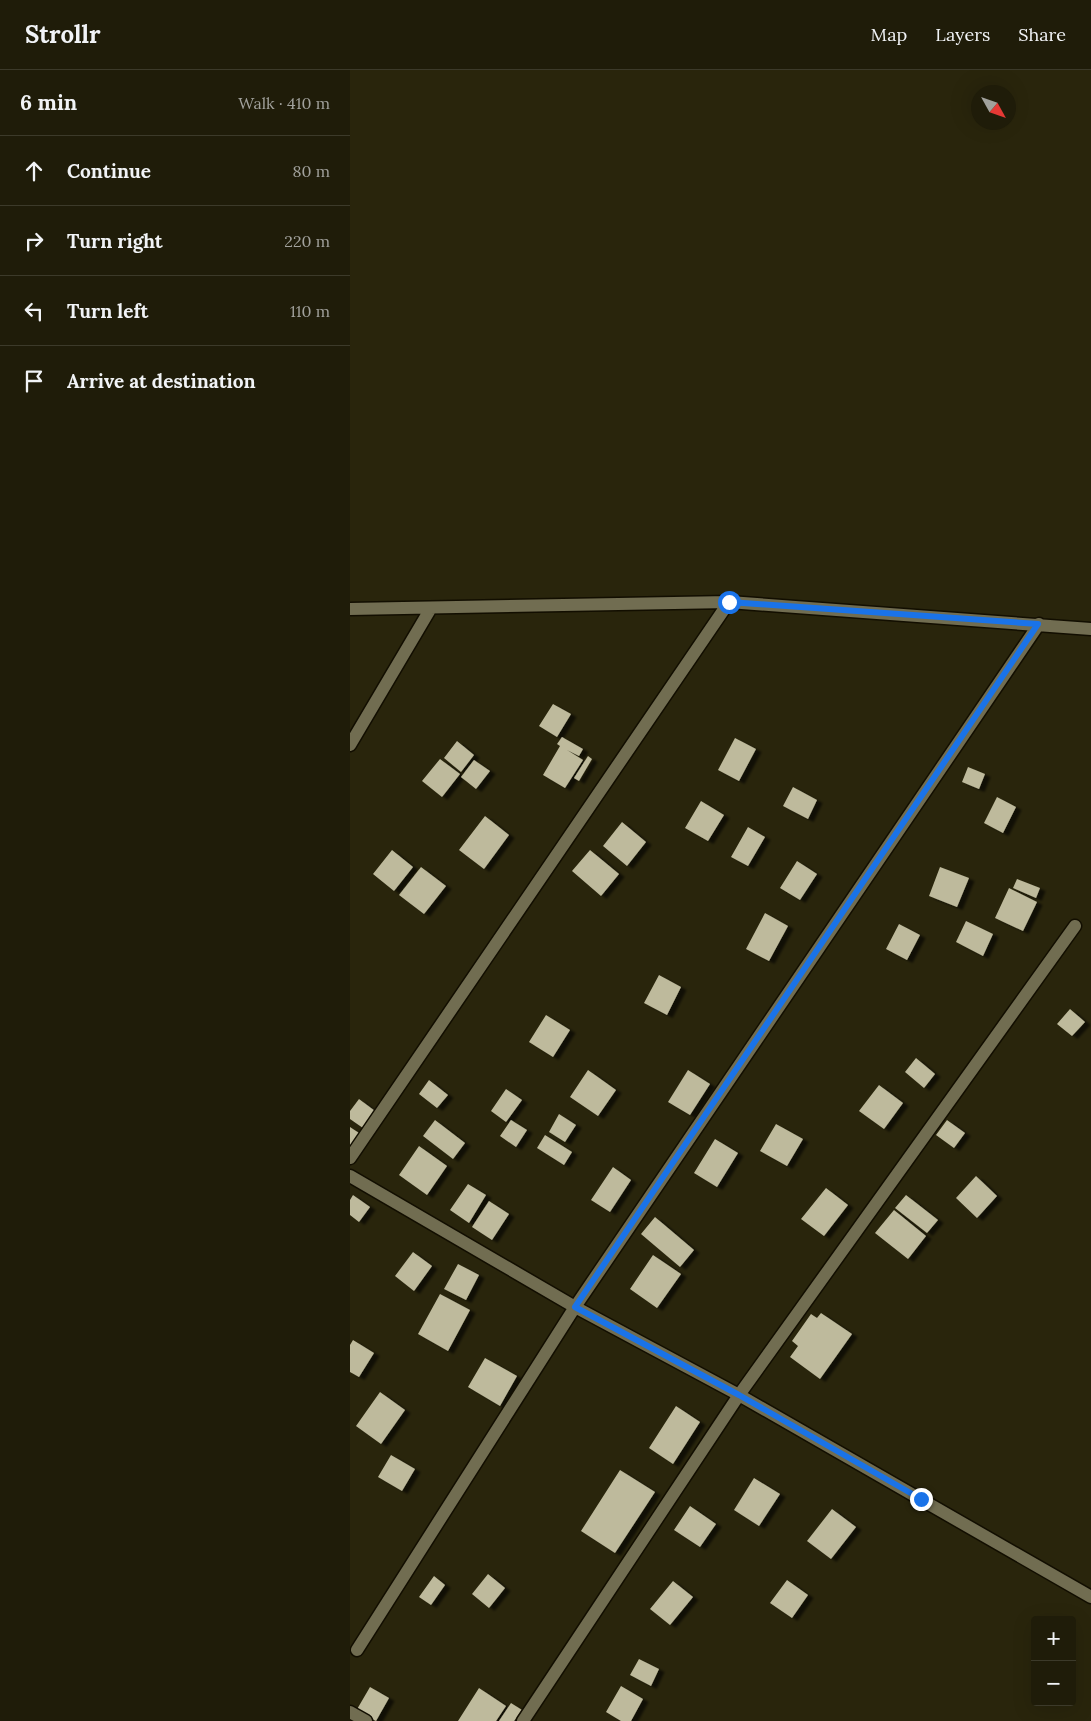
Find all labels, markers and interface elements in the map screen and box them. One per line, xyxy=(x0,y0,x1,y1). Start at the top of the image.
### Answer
text: Strollr xyxy=(25,19,100,50)
text: Map xyxy=(871,23,907,46)
text: Layers xyxy=(935,23,990,46)
text: Share xyxy=(1018,23,1066,46)
north arrow xyxy=(971,85,1016,130)
text: 6 min xyxy=(20,89,77,116)
text: Walk · 410 m xyxy=(238,93,330,113)
icon: ahead xyxy=(20,157,48,185)
text: Continue xyxy=(67,159,151,183)
text: 80 m xyxy=(293,161,330,181)
icon: right xyxy=(20,227,48,255)
text: Turn right xyxy=(67,229,163,253)
text: 220 m xyxy=(284,231,330,251)
icon: left xyxy=(20,297,48,325)
text: Turn left xyxy=(67,299,148,323)
text: 110 m xyxy=(290,301,330,321)
icon: arrive xyxy=(20,367,48,395)
text: Arrive at destination xyxy=(67,369,256,393)
route start xyxy=(718,591,741,614)
route end xyxy=(910,1488,933,1511)
map controls xyxy=(1031,1616,1076,1706)
button: + xyxy=(1031,1616,1076,1661)
button: − xyxy=(1031,1661,1076,1706)

